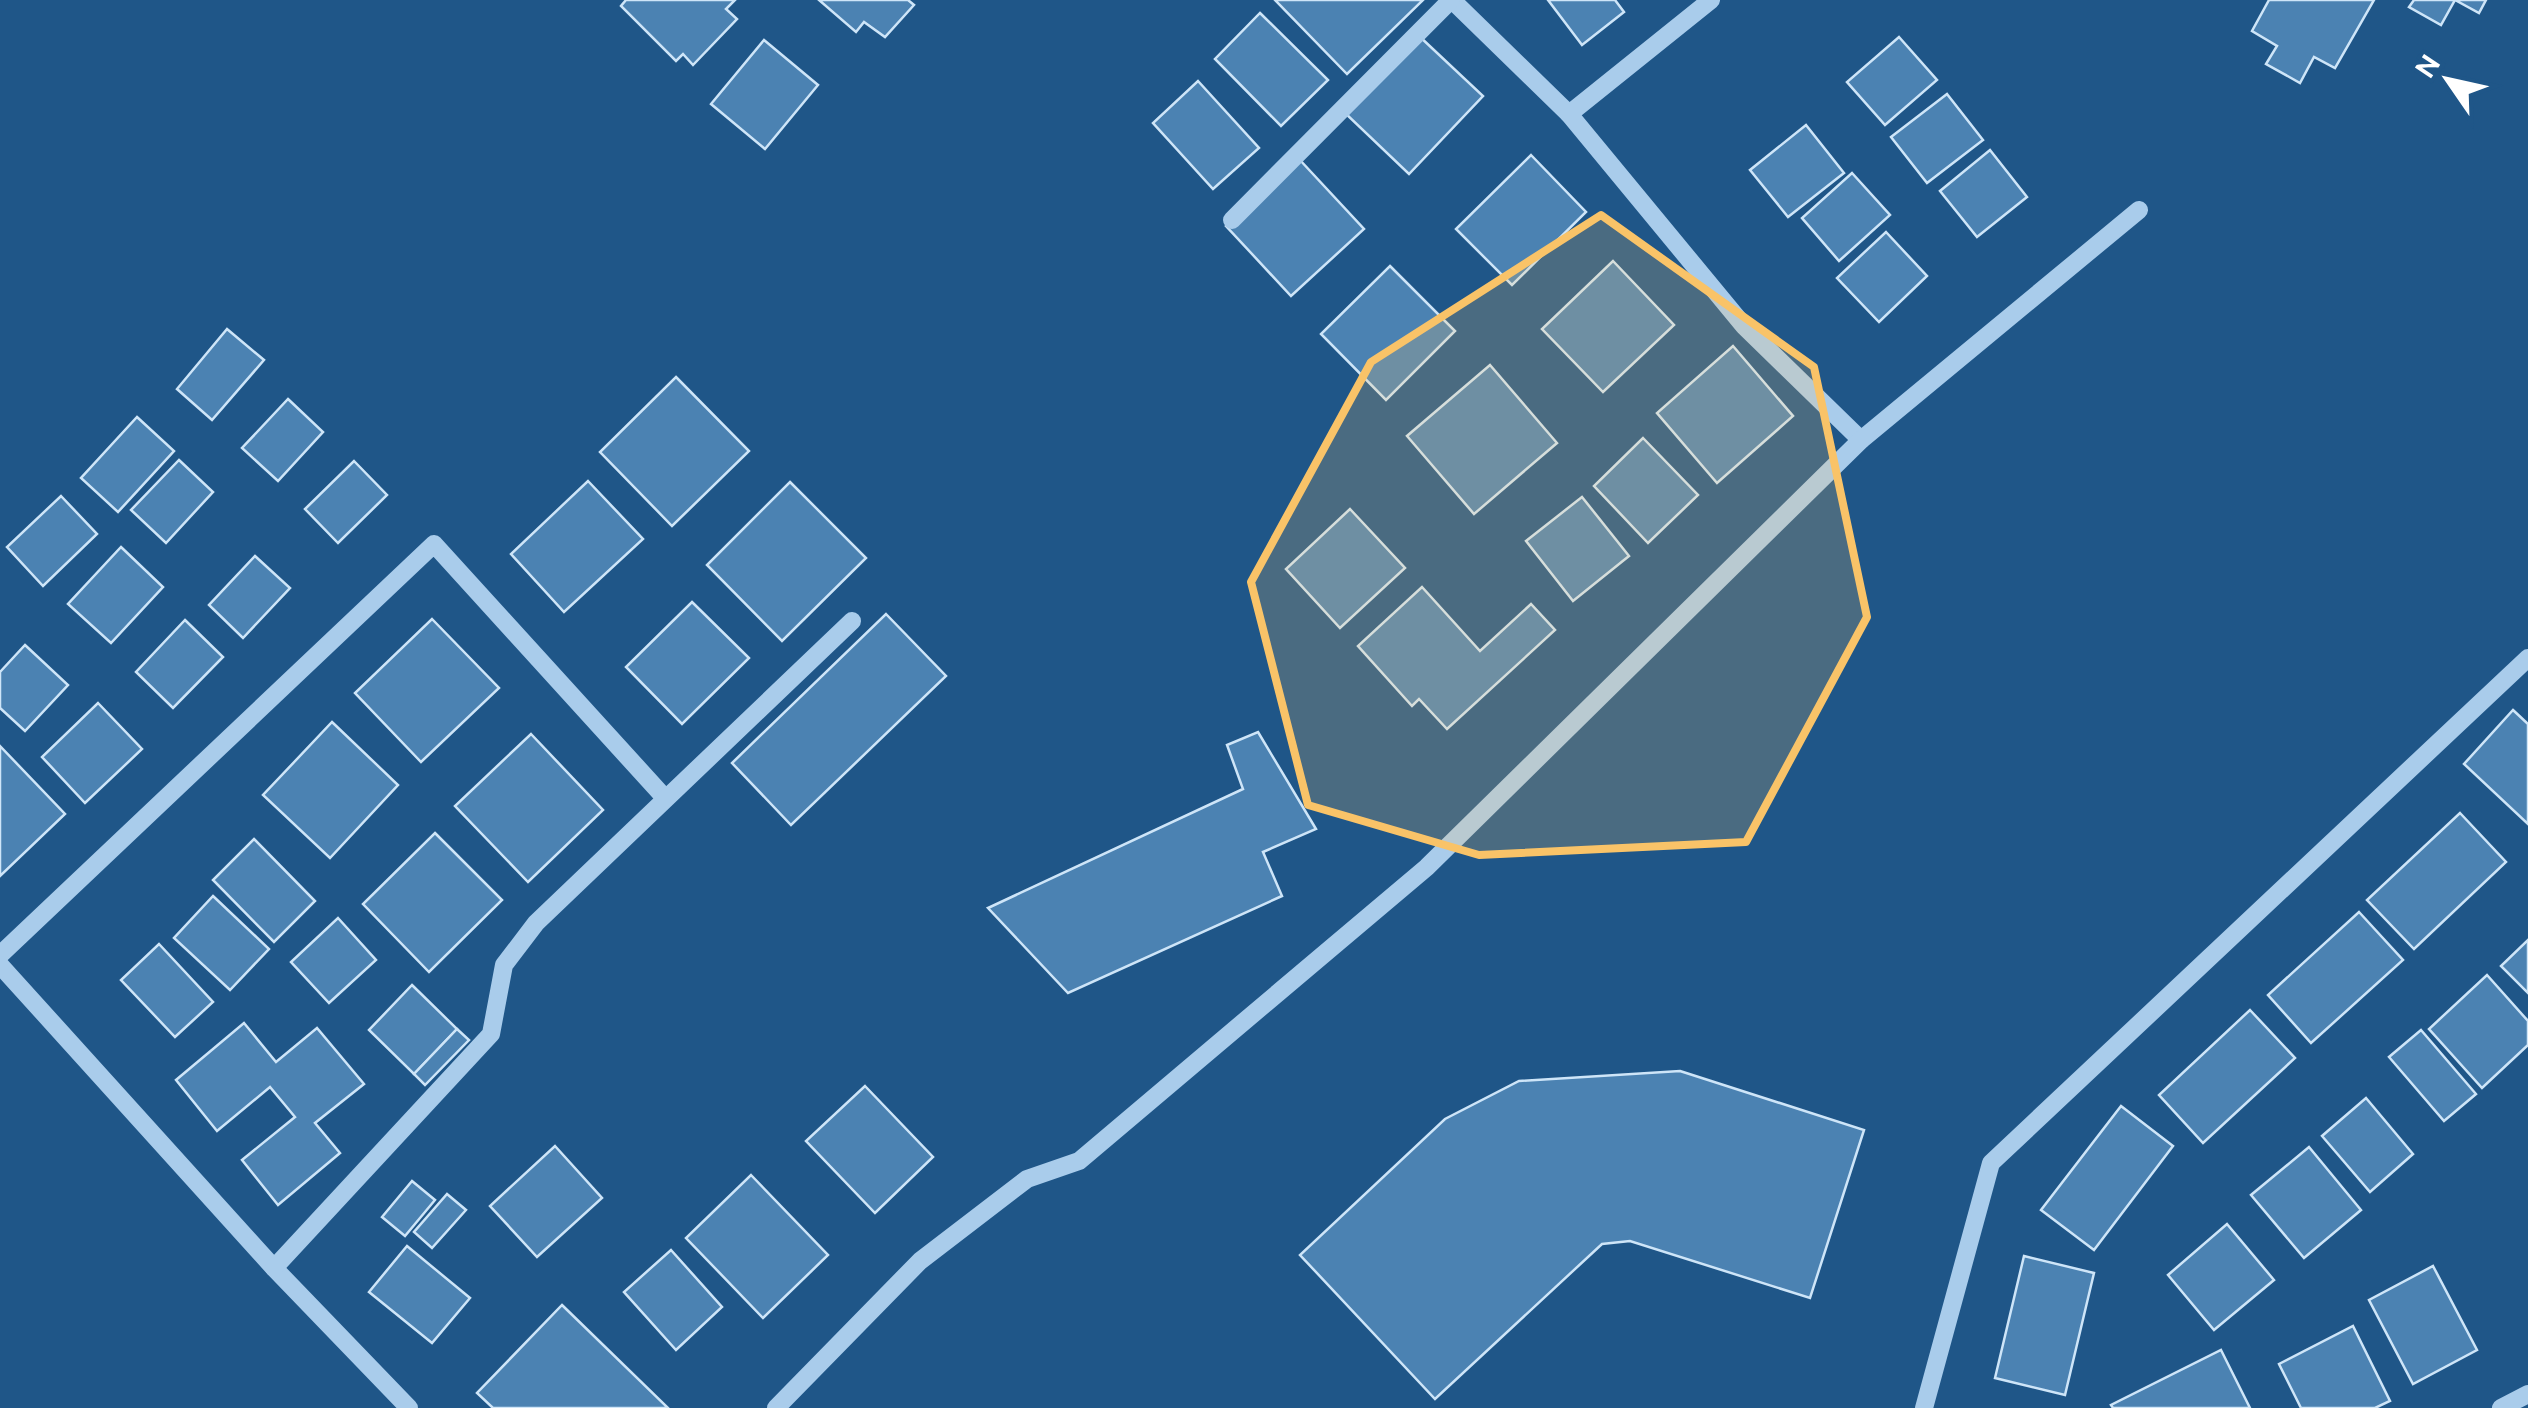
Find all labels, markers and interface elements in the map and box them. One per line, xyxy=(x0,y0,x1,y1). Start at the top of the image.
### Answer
north arrow xyxy=(2398,30,2498,130)
text: N xyxy=(2408,48,2446,83)

